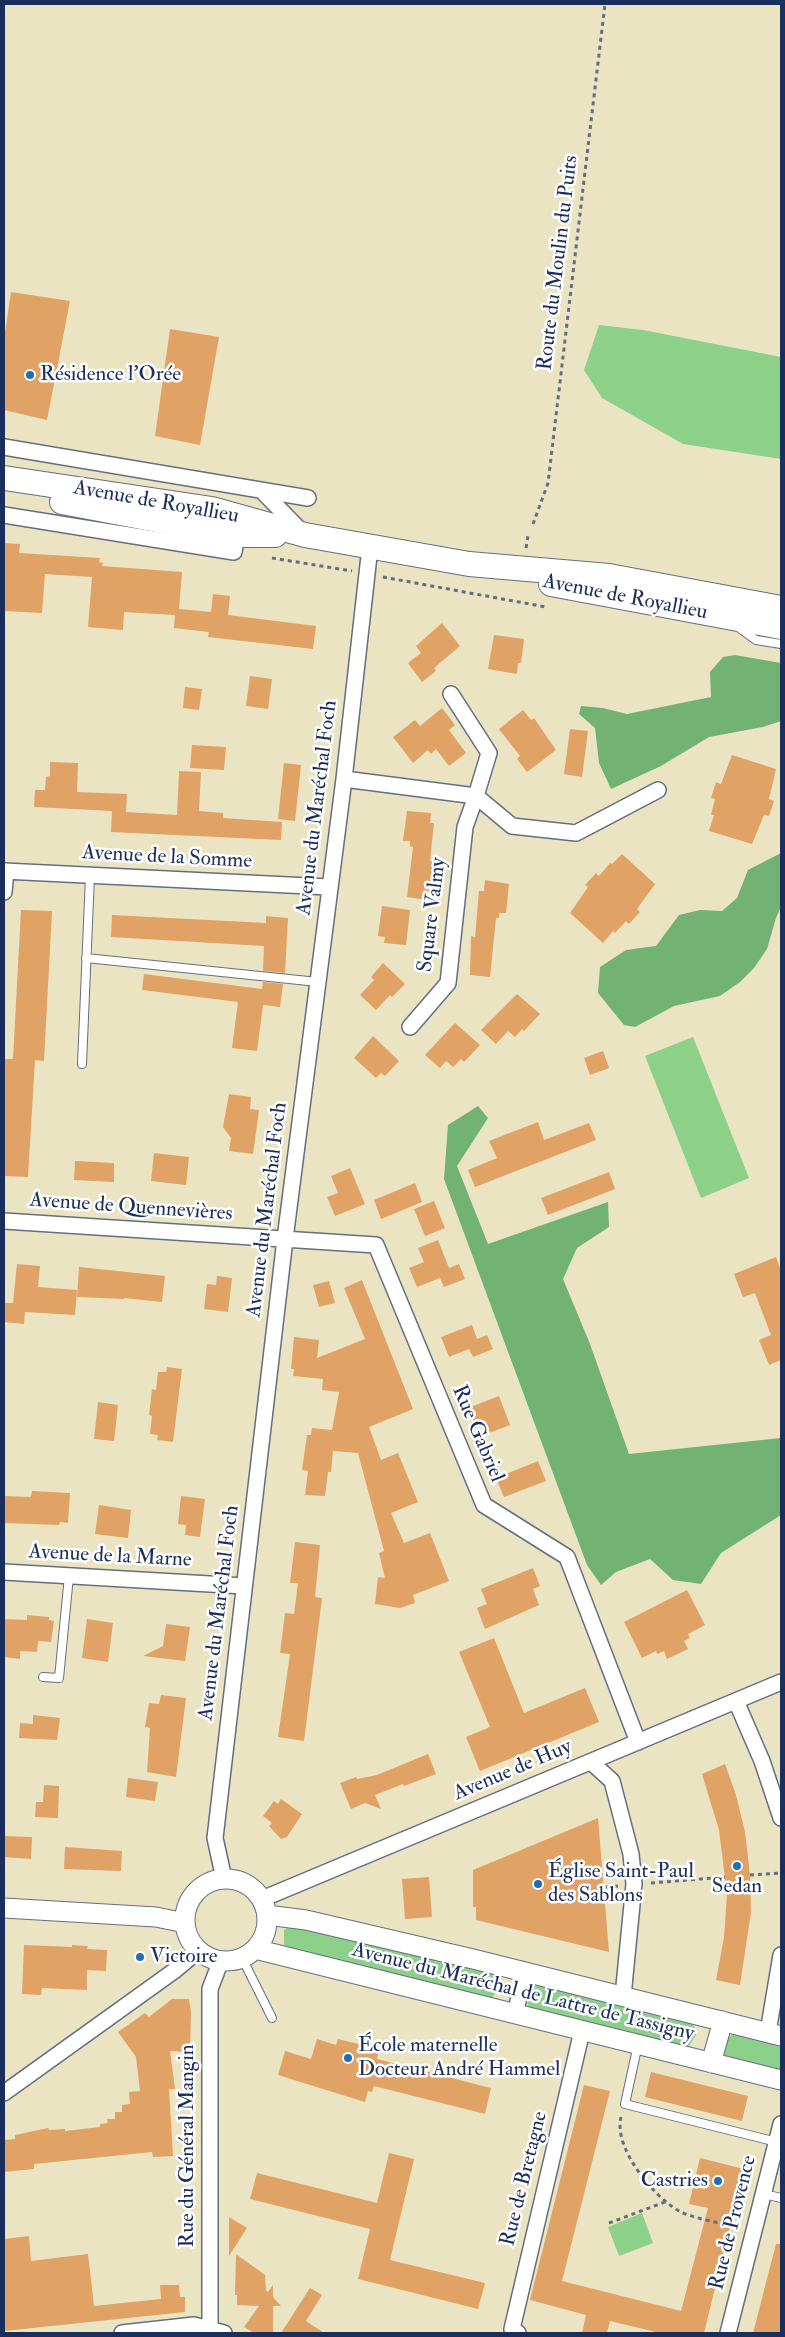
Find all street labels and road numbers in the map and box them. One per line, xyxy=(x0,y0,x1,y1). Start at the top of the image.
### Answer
street label: Route du Moulin du Puits xyxy=(533,154,585,372)
street label: Avenue de Royallieu xyxy=(71,476,241,530)
street label: Avenue de Royallieu xyxy=(540,570,710,626)
street label: Avenue du Maréchal Foch xyxy=(292,699,344,917)
street label: Avenue de la Somme xyxy=(81,841,253,875)
street label: Square Valmy xyxy=(413,856,453,974)
street label: Avenue du Maréchal Foch xyxy=(242,1101,294,1319)
street label: Avenue de Quennevières xyxy=(29,1188,233,1228)
street label: Rue Gabriel xyxy=(445,1382,509,1486)
street label: Avenue du Maréchal Foch xyxy=(194,1504,246,1722)
street label: Avenue de la Marne xyxy=(28,1540,192,1574)
street label: Avenue de Huy xyxy=(450,1735,576,1807)
street label: Avenue du Maréchal de Lattre de Tassigny xyxy=(349,1938,697,2048)
street label: Rue du Général Mangin xyxy=(175,2044,201,2248)
street label: Rue de Bretagne xyxy=(496,2109,554,2249)
street label: Rue de Provence xyxy=(705,2153,763,2293)

